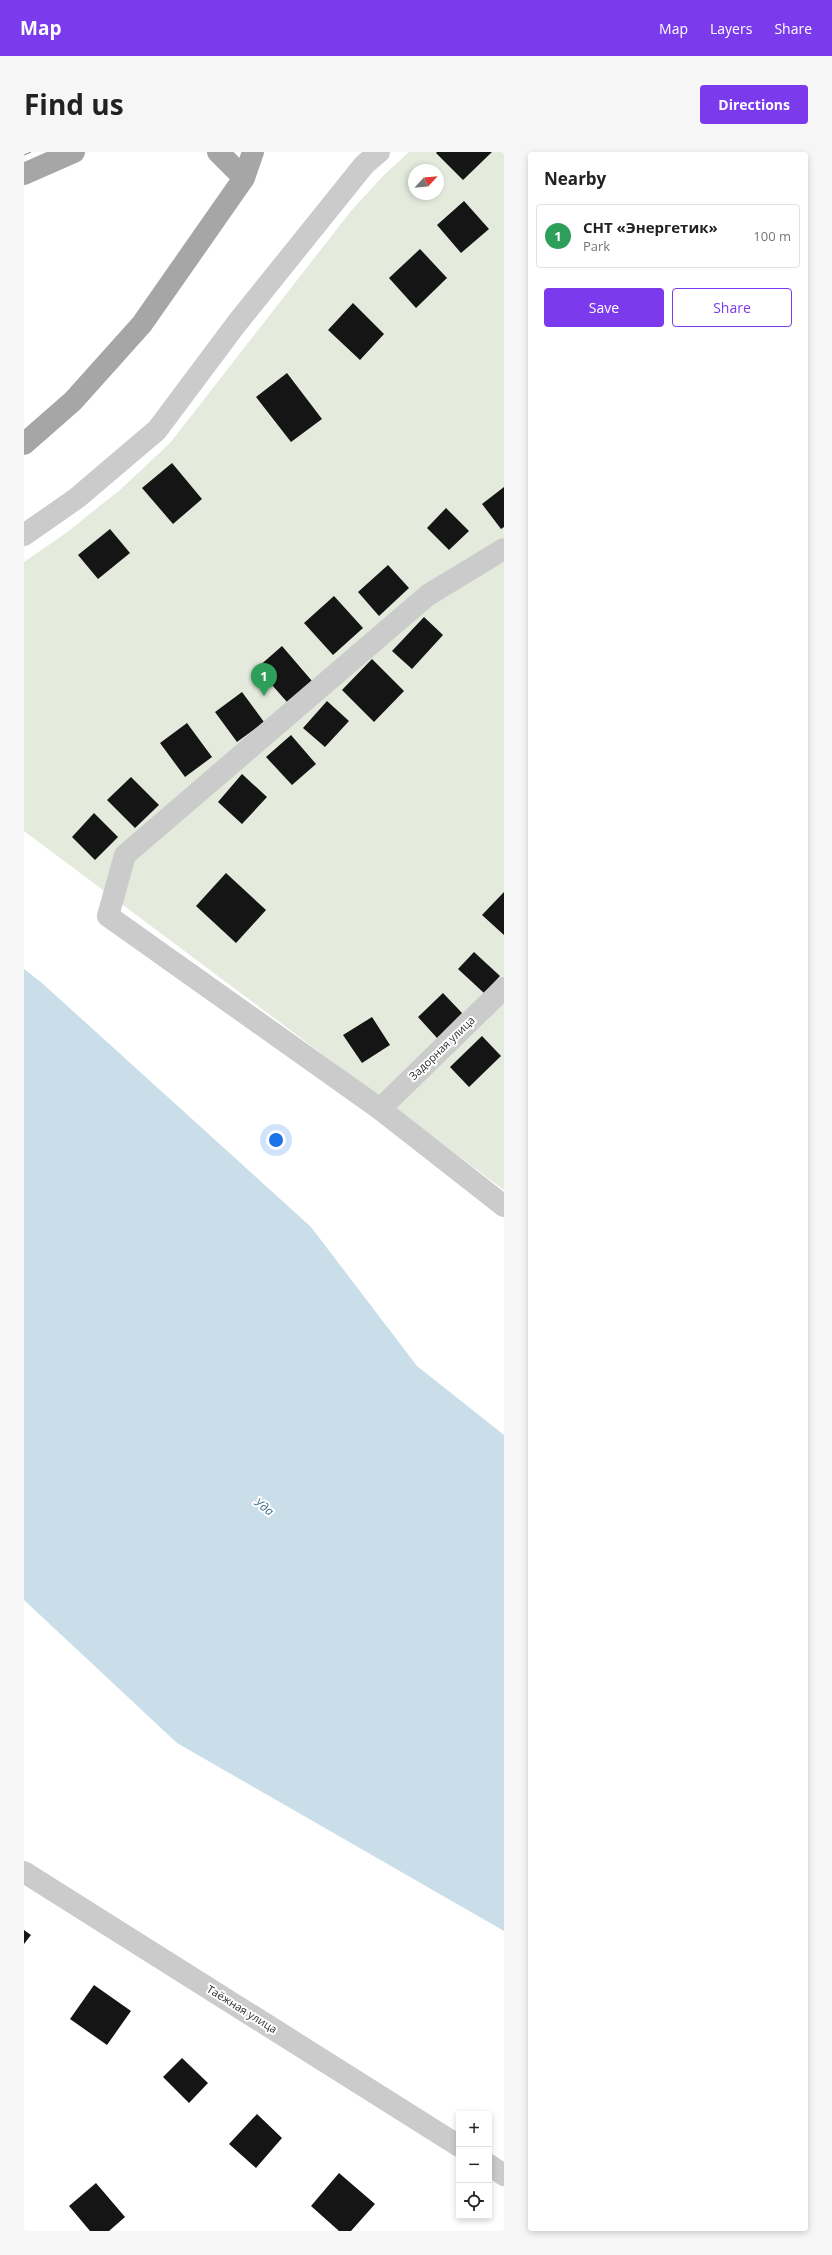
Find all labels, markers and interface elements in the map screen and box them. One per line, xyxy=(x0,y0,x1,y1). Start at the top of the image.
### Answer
text: Map xyxy=(20,15,61,41)
text: Map xyxy=(659,19,688,38)
text: Layers xyxy=(710,19,752,38)
text: Share xyxy=(774,19,812,38)
text: Find us xyxy=(24,85,124,123)
button: Directions xyxy=(700,85,808,124)
north arrow xyxy=(408,164,444,200)
text: Nearby xyxy=(544,167,606,190)
text: СНТ «Энергетик» xyxy=(583,217,718,237)
text: 1 xyxy=(554,227,562,245)
text: 100 m xyxy=(753,227,791,245)
text: Park xyxy=(583,237,610,255)
button: Save xyxy=(544,288,664,327)
button: Share xyxy=(672,288,792,327)
pin: 1 xyxy=(251,663,277,696)
street label: Задорная улица xyxy=(406,1012,478,1083)
your location xyxy=(266,1130,286,1150)
water label: Уда xyxy=(250,1493,278,1520)
street label: Таёжная улица xyxy=(204,1981,280,2036)
map controls xyxy=(456,2111,492,2219)
button: + xyxy=(456,2111,492,2147)
button: − xyxy=(456,2147,492,2183)
button: locate xyxy=(456,2183,492,2219)

